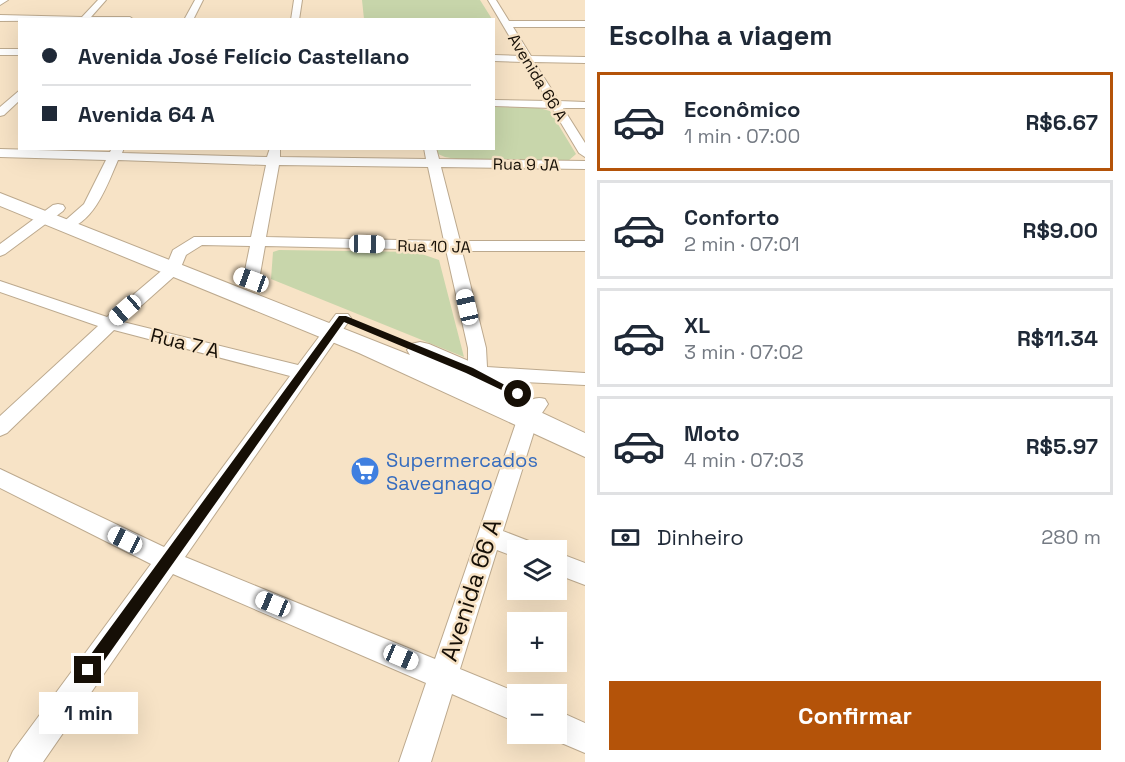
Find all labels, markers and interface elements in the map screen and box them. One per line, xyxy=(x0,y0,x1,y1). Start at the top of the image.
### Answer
text: Escolha a viagem xyxy=(609,18,832,53)
street label: Avenida 66 A xyxy=(503,30,572,125)
text: Avenida José Felício Castellano xyxy=(78,42,410,70)
icon: car xyxy=(612,95,666,149)
text: Econômico xyxy=(684,95,801,123)
text: Avenida 64 A xyxy=(78,100,215,128)
text: R$6.67 xyxy=(1025,108,1098,136)
text: 1 min · 07:00 xyxy=(684,123,800,149)
street label: Rua 9 JA xyxy=(493,153,559,176)
icon: car xyxy=(612,203,666,257)
text: Conforto xyxy=(684,203,779,231)
text: R$9.00 xyxy=(1023,216,1098,244)
text: 2 min · 07:01 xyxy=(684,231,800,257)
car xyxy=(349,235,385,253)
street label: Rua 10 JA xyxy=(397,235,471,258)
car xyxy=(231,265,271,295)
car xyxy=(454,287,480,327)
car xyxy=(106,291,144,329)
icon: car xyxy=(612,311,666,365)
text: XL xyxy=(684,311,710,339)
street label: Rua 7 A xyxy=(148,322,223,364)
text: R$11.34 xyxy=(1017,324,1098,352)
text: 3 min · 07:02 xyxy=(684,339,803,365)
route start xyxy=(504,380,531,407)
icon: car xyxy=(612,419,666,473)
text: Moto xyxy=(684,419,740,447)
text: R$5.97 xyxy=(1026,432,1098,460)
place label: Supermercados Savegnago xyxy=(386,447,538,496)
text: 4 min · 07:03 xyxy=(684,447,804,473)
supermarket icon: Supermercados Savegnago xyxy=(349,455,381,487)
street label: Avenida 66 A xyxy=(433,515,508,665)
icon: cash xyxy=(609,521,642,554)
text: Dinheiro xyxy=(657,523,744,551)
car xyxy=(105,524,145,556)
text: 280 m xyxy=(1041,524,1101,550)
map controls xyxy=(507,540,567,744)
button: layers xyxy=(507,540,567,600)
car xyxy=(253,589,293,619)
button: + xyxy=(507,612,567,672)
car xyxy=(381,642,421,672)
route end xyxy=(74,656,101,683)
button: Confirmar xyxy=(609,681,1101,750)
button: − xyxy=(507,684,567,744)
callout: 1 min xyxy=(38,691,138,733)
text: 1 min xyxy=(64,700,113,726)

